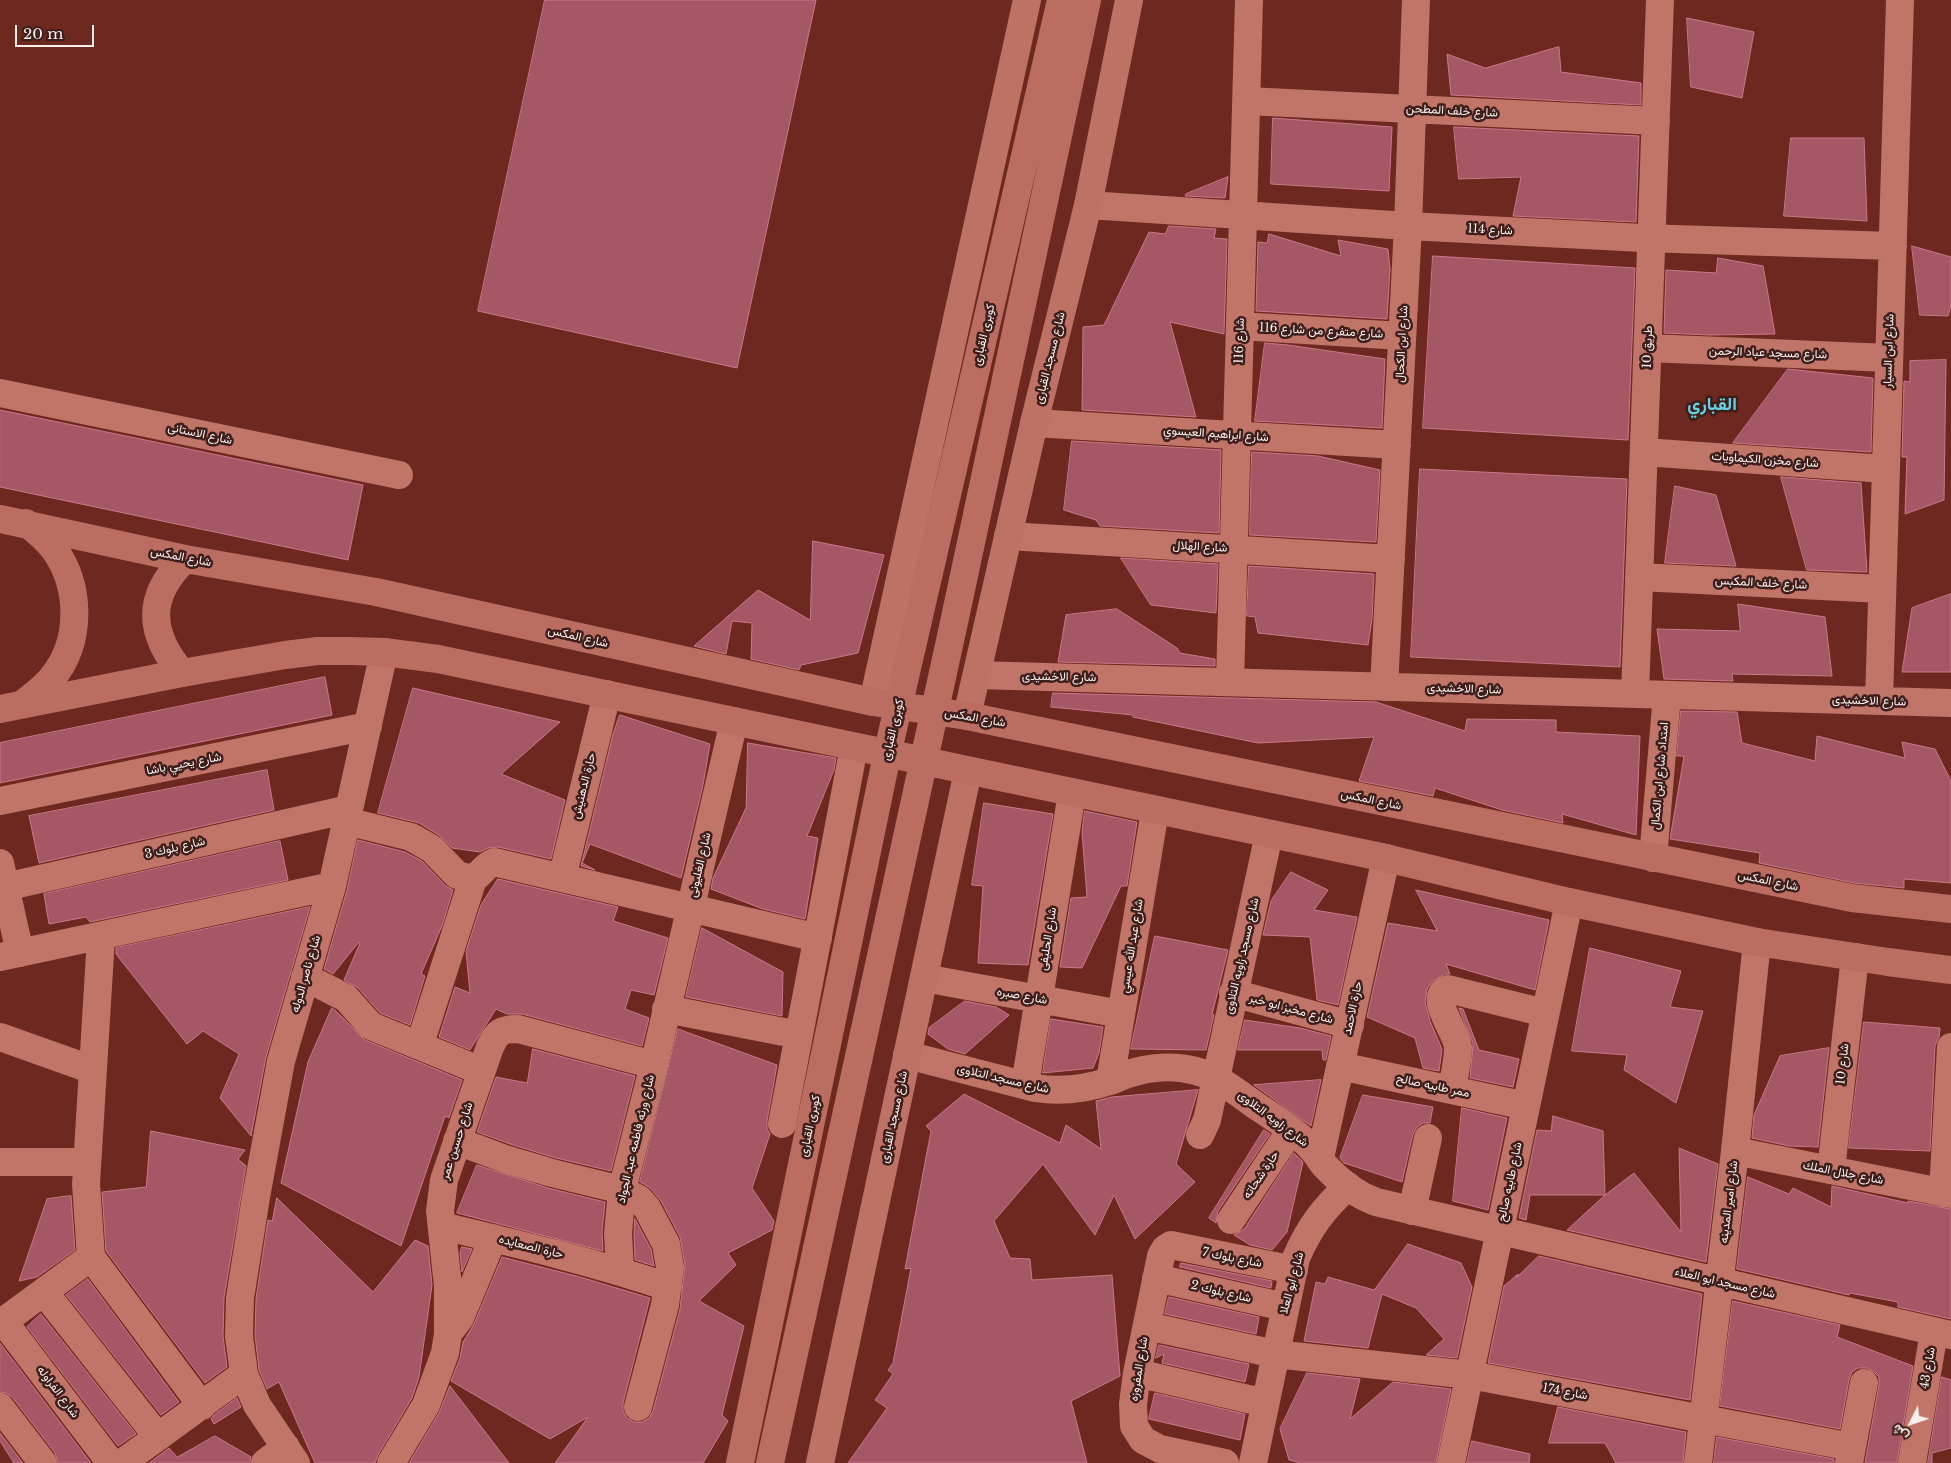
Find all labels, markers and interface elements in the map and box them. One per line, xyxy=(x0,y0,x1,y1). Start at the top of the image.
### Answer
scale bar xyxy=(18,15,96,47)
text: 20 m xyxy=(23,24,63,43)
street label: شارع خلف المطحن xyxy=(1406,101,1498,121)
street label: شارع 114 xyxy=(1467,222,1513,238)
street label: كوبرى القبارى xyxy=(970,303,998,367)
street label: شارع ابن الكحال xyxy=(1393,305,1411,383)
street label: شارع مسجد القبارى xyxy=(1032,311,1068,405)
street label: شارع ابن السيار xyxy=(1881,314,1897,388)
street label: شارع 116 xyxy=(1232,318,1248,364)
street label: شارع متفرع من شارع 116 xyxy=(1259,321,1383,341)
street label: طريق 10 xyxy=(1640,325,1656,369)
street label: شارع مسجد عباد الرحمن xyxy=(1709,344,1827,362)
district label: القباري xyxy=(1687,394,1737,416)
street label: شارع الاستانى xyxy=(166,420,234,448)
street label: شارع ابراهيم العيسوي xyxy=(1163,423,1269,445)
street label: شارع مخزن الكيماويات xyxy=(1711,449,1819,471)
street label: شارع الهلال xyxy=(1172,538,1228,556)
street label: شارع المكس xyxy=(149,544,213,570)
street label: شارع خلف المكبس xyxy=(1715,573,1807,593)
street label: شارع المكس xyxy=(546,623,610,651)
street label: شارع الاخشيدى xyxy=(1022,669,1096,685)
street label: شارع الاخشيدى xyxy=(1426,681,1502,697)
street label: شارع الاخشيدى xyxy=(1831,693,1907,709)
street label: كوبرى القبارى xyxy=(879,698,907,762)
street label: شارع المكس xyxy=(943,706,1007,730)
street label: امتداد شارع ابن الكمال xyxy=(1648,722,1672,830)
street label: شارع يحيي باشا xyxy=(145,750,223,778)
street label: حارة الدهنيش xyxy=(569,751,599,821)
street label: شارع المكس xyxy=(1339,787,1403,813)
street label: شارع الغليونى xyxy=(686,831,714,899)
street label: شارع بلوك 3 xyxy=(143,834,207,862)
street label: شارع المكس xyxy=(1736,868,1800,894)
street label: شارع مسجد زاويه التلاوى xyxy=(1222,897,1262,1015)
street label: شارع عبد الله عيسي xyxy=(1117,898,1147,994)
street label: شارع الحليفى xyxy=(1036,906,1060,972)
street label: شارع ناصر الدوله xyxy=(288,934,324,1014)
street label: حارة الاحمد xyxy=(1340,980,1366,1036)
street label: شارع صبره xyxy=(996,984,1048,1008)
street label: شارع مخبز ابو خبر xyxy=(1247,991,1335,1027)
street label: شارع 10 xyxy=(1834,1043,1852,1085)
street label: شارع مسجد التلاوى xyxy=(956,1061,1050,1097)
street label: شارع مسجد القبارى xyxy=(877,1069,911,1165)
street label: ممر طابيه صالح xyxy=(1395,1071,1471,1101)
street label: شارع ورثه فاطمه عبد الجواد xyxy=(614,1073,658,1205)
street label: شارع زاويه التلاوى xyxy=(1235,1088,1311,1150)
street label: كوبرى القبارى xyxy=(796,1094,824,1158)
street label: شارع حسين عمر xyxy=(438,1101,476,1181)
street label: شارع طابيه صالح xyxy=(1495,1141,1525,1223)
street label: حارة شحاته xyxy=(1240,1148,1282,1202)
street label: شارع جلال الملك xyxy=(1801,1158,1885,1188)
street label: شارع امير المدينه xyxy=(1717,1160,1741,1244)
street label: حارة الصعايده xyxy=(497,1232,565,1262)
street label: شارع بلوك 7 xyxy=(1201,1245,1263,1271)
street label: شارع ابو العلا xyxy=(1277,1251,1307,1315)
street label: شارع مسجد ابو العلاء xyxy=(1673,1264,1777,1302)
street label: شارع بلوك 2 xyxy=(1189,1278,1253,1306)
street label: شارع المفروزه xyxy=(1127,1336,1151,1402)
street label: شارع 43 xyxy=(1917,1346,1939,1390)
street label: شارع الفراوله xyxy=(34,1363,82,1421)
street label: شارع 174 xyxy=(1541,1381,1589,1403)
north arrow xyxy=(1886,1398,1936,1448)
text: ش xyxy=(1887,1421,1912,1445)

